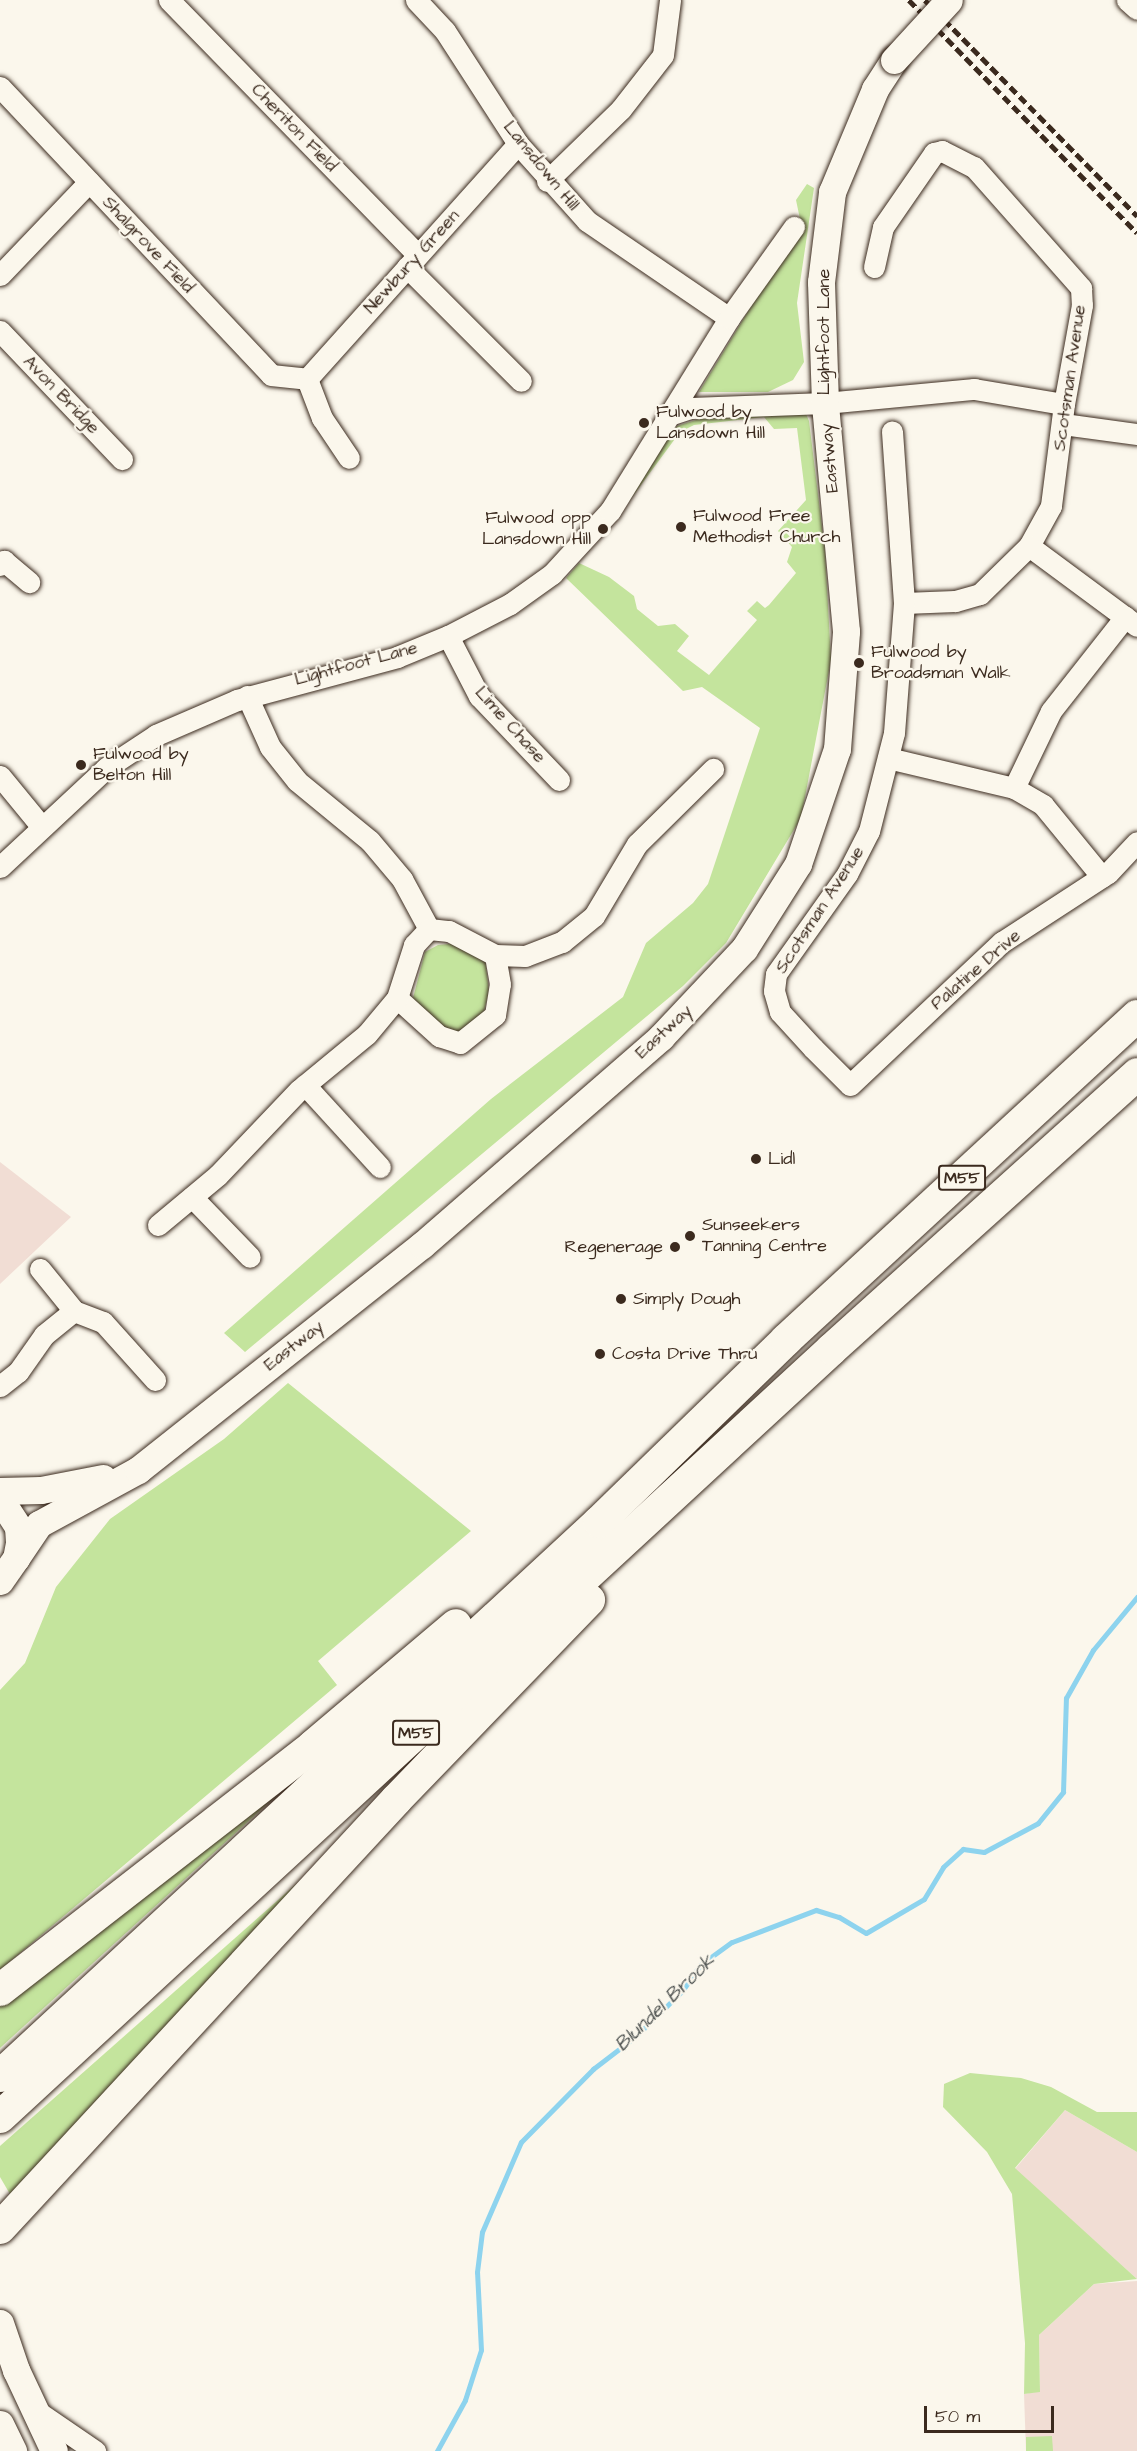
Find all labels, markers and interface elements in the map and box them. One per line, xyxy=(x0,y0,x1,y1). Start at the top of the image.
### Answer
street label: Cheriton Field xyxy=(246,79,342,177)
street label: Lansdown Hill xyxy=(498,117,584,215)
street label: Shalgrove Field xyxy=(97,192,199,298)
street label: Newbury Green xyxy=(360,205,464,319)
street label: Lightfoot Lane xyxy=(813,269,835,395)
street label: Scotsman Avenue xyxy=(1049,304,1091,452)
street label: Avon Bridge xyxy=(18,351,104,439)
place label: Fulwood by Lansdown Hill xyxy=(656,402,765,444)
marker: Fulwood by Lansdown Hill xyxy=(637,416,651,430)
street label: Eastway xyxy=(816,422,844,494)
place label: Fulwood Free Methodist Church xyxy=(693,506,840,548)
place label: Fulwood opp Lansdown Hill xyxy=(482,508,591,550)
marker: Fulwood Free Methodist Church xyxy=(674,520,688,534)
marker: Fulwood opp Lansdown Hill xyxy=(596,522,610,536)
street label: Lightfoot Lane xyxy=(292,637,420,691)
place label: Fulwood by Broadsman Walk xyxy=(871,642,1011,684)
marker: Fulwood by Broadsman Walk xyxy=(852,656,866,670)
street label: Lime Chase xyxy=(470,682,550,768)
place label: Fulwood by Belton Hill xyxy=(93,744,189,786)
marker: Fulwood by Belton Hill xyxy=(74,758,88,772)
street label: Scotsman Avenue xyxy=(771,842,869,978)
street label: Palatine Drive xyxy=(927,925,1025,1015)
street label: Eastway xyxy=(631,1000,697,1064)
place label: Lidl xyxy=(768,1148,795,1170)
marker: Lidl xyxy=(749,1152,763,1166)
road number: M55 xyxy=(938,1165,986,1191)
place label: Sunseekers Tanning Centre xyxy=(702,1215,827,1258)
marker: Sunseekers Tanning Centre xyxy=(683,1229,697,1243)
place label: Regenerage xyxy=(565,1236,663,1258)
marker: Regenerage xyxy=(668,1240,682,1254)
place label: Simply Dough xyxy=(633,1288,740,1310)
marker: Simply Dough xyxy=(614,1292,628,1306)
street label: Eastway xyxy=(260,1316,328,1376)
place label: Costa Drive Thru xyxy=(612,1343,757,1365)
marker: Costa Drive Thru xyxy=(593,1347,607,1361)
road number: M55 xyxy=(392,1720,440,1746)
water label: Blundel Brook xyxy=(610,1949,720,2057)
scale bar xyxy=(927,2394,1058,2432)
text: 50 m xyxy=(935,2404,980,2429)

